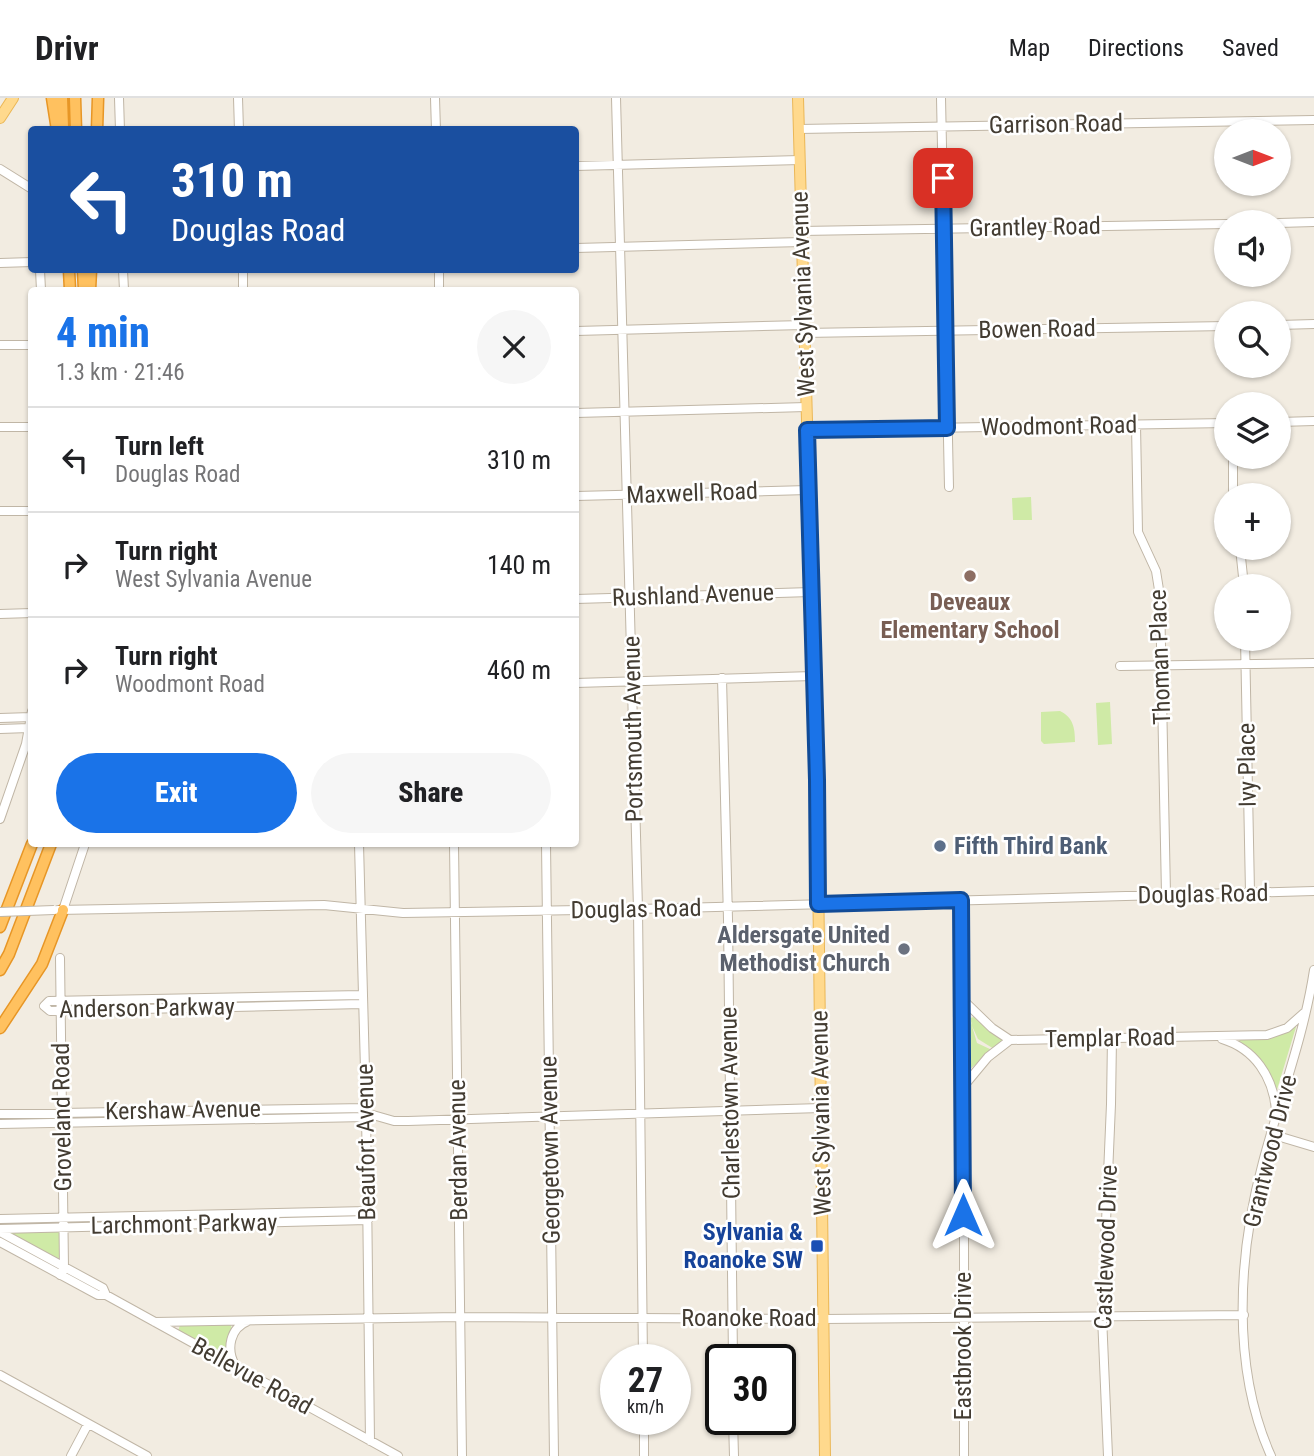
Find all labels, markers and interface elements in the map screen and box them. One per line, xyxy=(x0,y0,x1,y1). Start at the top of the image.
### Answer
text: Drivr xyxy=(35,29,99,68)
text: Map xyxy=(1009,34,1050,62)
text: Directions xyxy=(1088,34,1184,62)
text: Saved xyxy=(1222,34,1279,62)
street label: Garrison Road xyxy=(989,109,1123,139)
north arrow xyxy=(1214,119,1292,196)
map controls xyxy=(1214,119,1291,651)
pin xyxy=(913,148,973,208)
text: 310 m xyxy=(171,152,293,209)
icon: left xyxy=(56,154,147,245)
icon: arrive xyxy=(924,159,962,197)
street label: West Sylvania Avenue xyxy=(785,191,821,397)
button: sound xyxy=(1214,210,1291,287)
text: Douglas Road xyxy=(171,211,345,249)
street label: Grantley Road xyxy=(969,212,1101,242)
button: search xyxy=(1214,301,1291,378)
text: 4 min xyxy=(56,308,150,357)
button: close xyxy=(477,310,551,384)
street label: Bowen Road xyxy=(978,314,1096,344)
text: 1.3 km · 21:46 xyxy=(56,359,185,386)
button: layers xyxy=(1214,392,1291,469)
street label: Woodmont Road xyxy=(981,411,1137,441)
text: Turn left xyxy=(115,431,204,461)
icon: left xyxy=(56,441,94,479)
text: 310 m xyxy=(487,445,551,475)
text: Douglas Road xyxy=(115,461,240,488)
street label: Maxwell Road xyxy=(626,477,758,509)
button: + xyxy=(1214,483,1291,560)
text: Turn right xyxy=(115,536,217,566)
icon: right xyxy=(56,546,94,584)
text: 140 m xyxy=(487,550,551,580)
text: West Sylvania Avenue xyxy=(115,566,312,593)
marker: Deveaux Elementary School xyxy=(962,568,978,584)
button: − xyxy=(1214,574,1291,651)
street label: Rushland Avenue xyxy=(612,578,774,612)
place label: Deveaux Elementary School xyxy=(880,588,1060,644)
street label: Thoman Place xyxy=(1144,589,1176,725)
street label: Portsmouth Avenue xyxy=(617,636,649,822)
text: Turn right xyxy=(115,641,217,671)
icon: right xyxy=(56,651,94,689)
text: 460 m xyxy=(487,655,551,685)
text: Woodmont Road xyxy=(115,671,265,698)
street label: Ivy Place xyxy=(1232,723,1262,807)
button: Exit xyxy=(56,753,297,833)
button: Share xyxy=(311,753,551,833)
place label: Fifth Third Bank xyxy=(954,832,1108,860)
marker: Fifth Third Bank xyxy=(932,838,948,854)
street label: Douglas Road xyxy=(1137,879,1269,909)
street label: Douglas Road xyxy=(570,894,702,924)
place label: Aldersgate United Methodist Church xyxy=(717,921,890,977)
marker: Aldersgate United Methodist Church xyxy=(896,941,912,957)
street label: Anderson Parkway xyxy=(59,992,235,1024)
street label: Charlestown Avenue xyxy=(714,1007,746,1199)
street label: West Sylvania Avenue xyxy=(805,1010,837,1216)
street label: Templar Road xyxy=(1045,1023,1175,1053)
street label: Groveland Road xyxy=(47,1042,77,1192)
street label: Georgetown Avenue xyxy=(534,1056,566,1244)
street label: Beaufort Avenue xyxy=(351,1063,381,1221)
street label: Grantwood Drive xyxy=(1238,1072,1302,1230)
street label: Berdan Avenue xyxy=(443,1079,473,1221)
street label: Kershaw Avenue xyxy=(105,1095,261,1125)
street label: Castlewood Drive xyxy=(1089,1164,1123,1330)
position arrow xyxy=(926,1178,1000,1252)
street label: Larchmont Parkway xyxy=(90,1208,278,1240)
place label: Sylvania & Roanoke SW xyxy=(684,1218,803,1274)
marker: Sylvania & Roanoke SW xyxy=(809,1238,825,1254)
street label: Eastbrook Drive xyxy=(949,1272,977,1420)
street label: Roanoke Road xyxy=(681,1304,817,1332)
street label: Bellevue Road xyxy=(187,1331,317,1421)
speed limit sign: 30 xyxy=(705,1344,796,1435)
text: 27 xyxy=(628,1360,663,1401)
text: km/h xyxy=(627,1396,664,1417)

